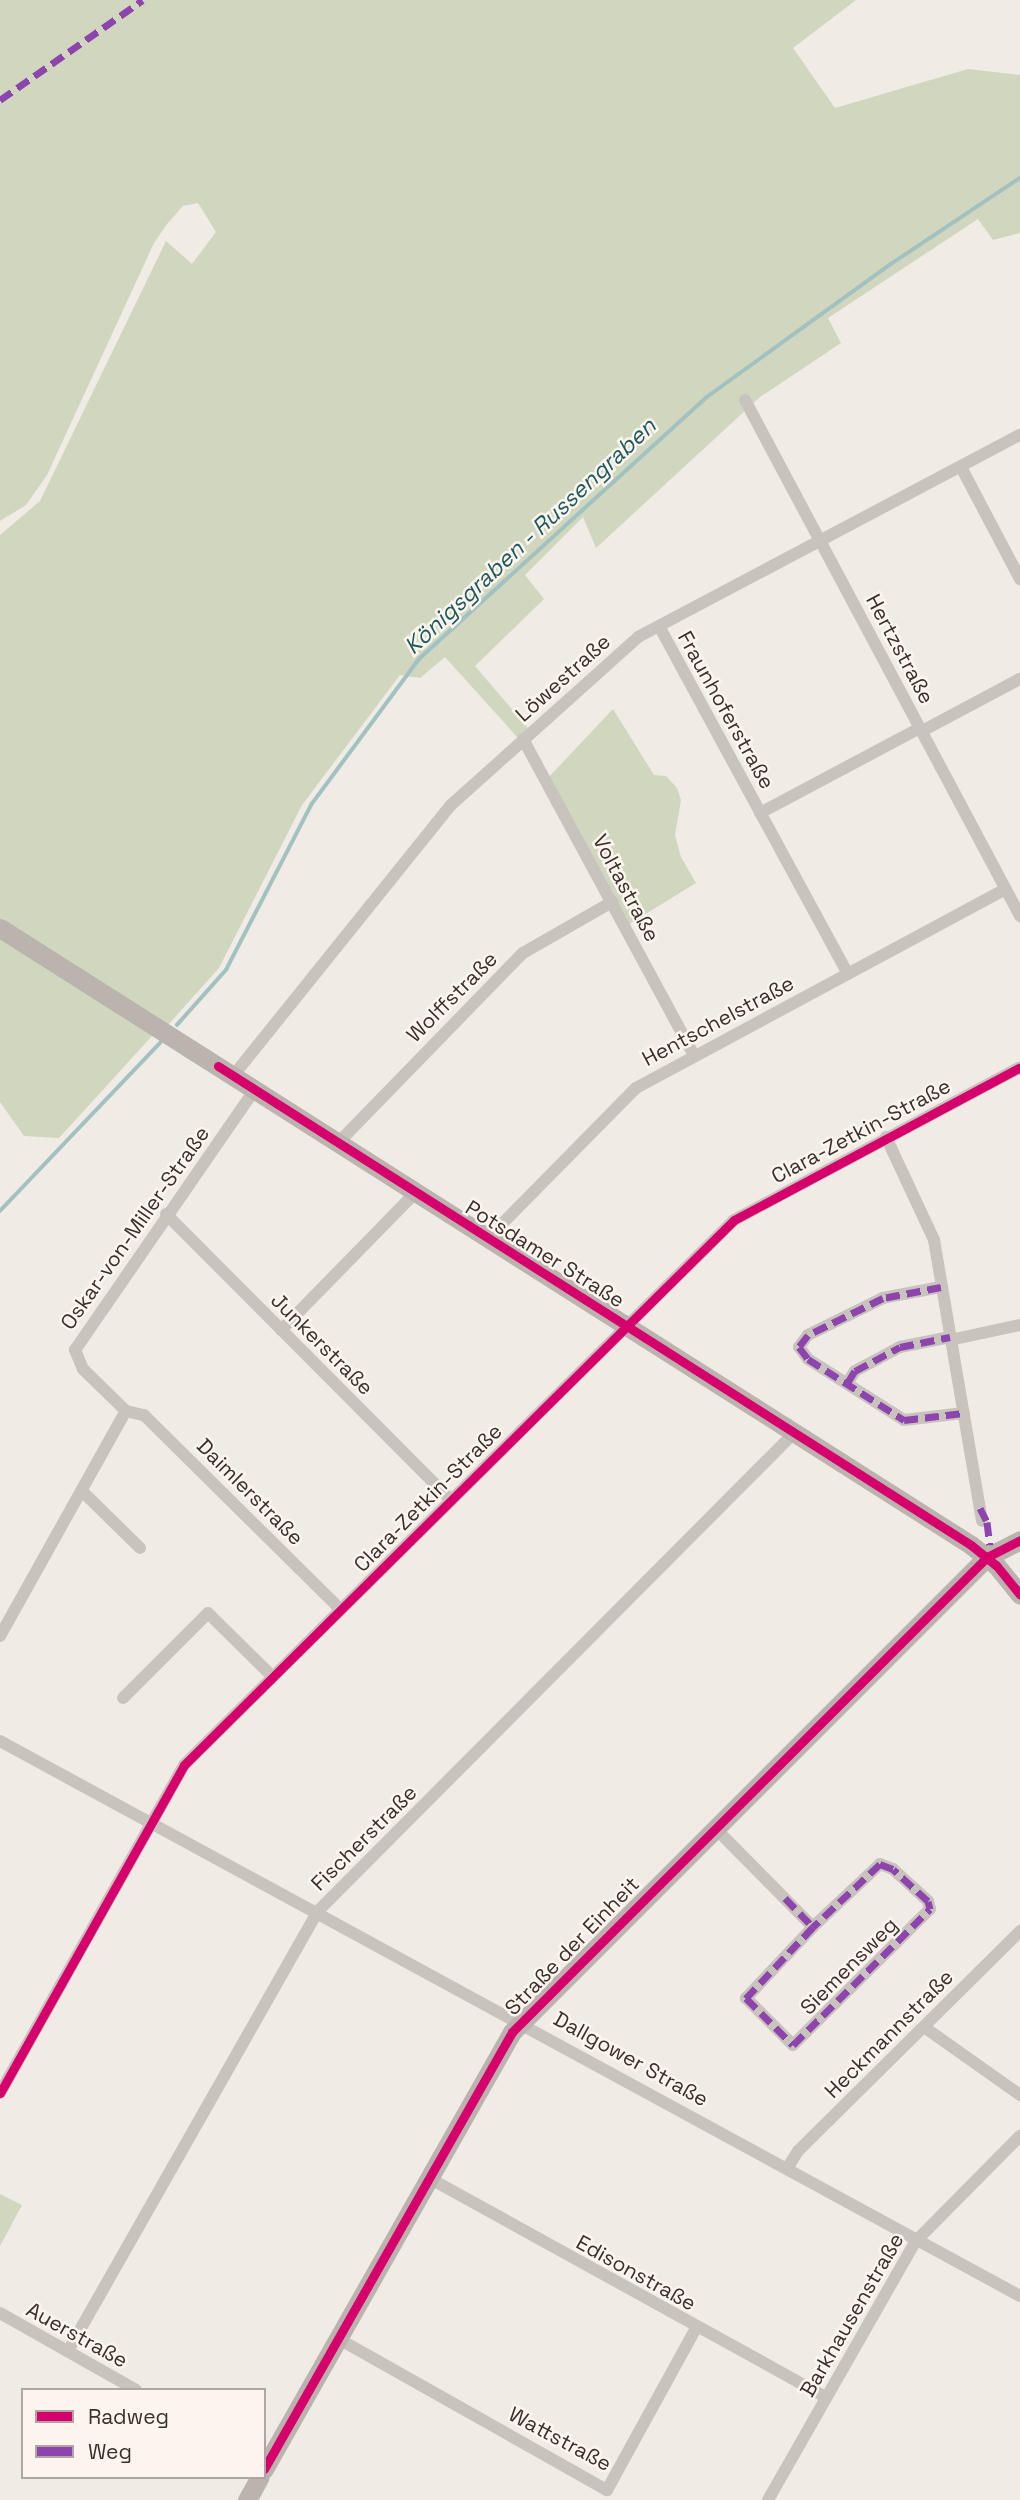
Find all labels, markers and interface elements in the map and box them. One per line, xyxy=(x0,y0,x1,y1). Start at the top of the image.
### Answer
water label: Königsgraben - Russengraben xyxy=(398,412,662,660)
street label: Hertzstraße xyxy=(861,590,939,708)
street label: Fraunhoferstraße xyxy=(672,627,780,793)
street label: Löwestraße xyxy=(510,629,616,727)
street label: Voltastraße xyxy=(587,830,665,946)
street label: Wolffstraße xyxy=(401,946,503,1048)
street label: Hentschelstraße xyxy=(638,970,798,1072)
street label: Clara-Zetkin-Straße xyxy=(767,1073,955,1189)
street label: Oskar-von-Miller-Straße xyxy=(55,1122,215,1334)
street label: Potsdamer Straße xyxy=(461,1195,629,1313)
street label: Junkerstraße xyxy=(266,1288,378,1400)
street label: Clara-Zetkin-Straße xyxy=(349,1419,507,1577)
street label: Daimlerstraße xyxy=(192,1434,308,1550)
street label: Fischerstraße xyxy=(306,1780,422,1896)
street label: Straße der Einheit xyxy=(500,1872,644,2020)
street label: Siemensweg xyxy=(795,1912,903,2020)
street label: Heckmannstraße xyxy=(819,1964,959,2104)
street label: Dallgower Straße xyxy=(549,2006,713,2112)
street label: Barkhausenstraße xyxy=(795,2229,909,2401)
street label: Edisonstraße xyxy=(572,2230,700,2316)
street label: Auerstraße xyxy=(22,2297,132,2373)
legend xyxy=(21,2388,266,2479)
street label: Wattstraße xyxy=(504,2401,616,2477)
text: Radweg xyxy=(88,2403,169,2430)
text: Weg xyxy=(88,2438,132,2465)

